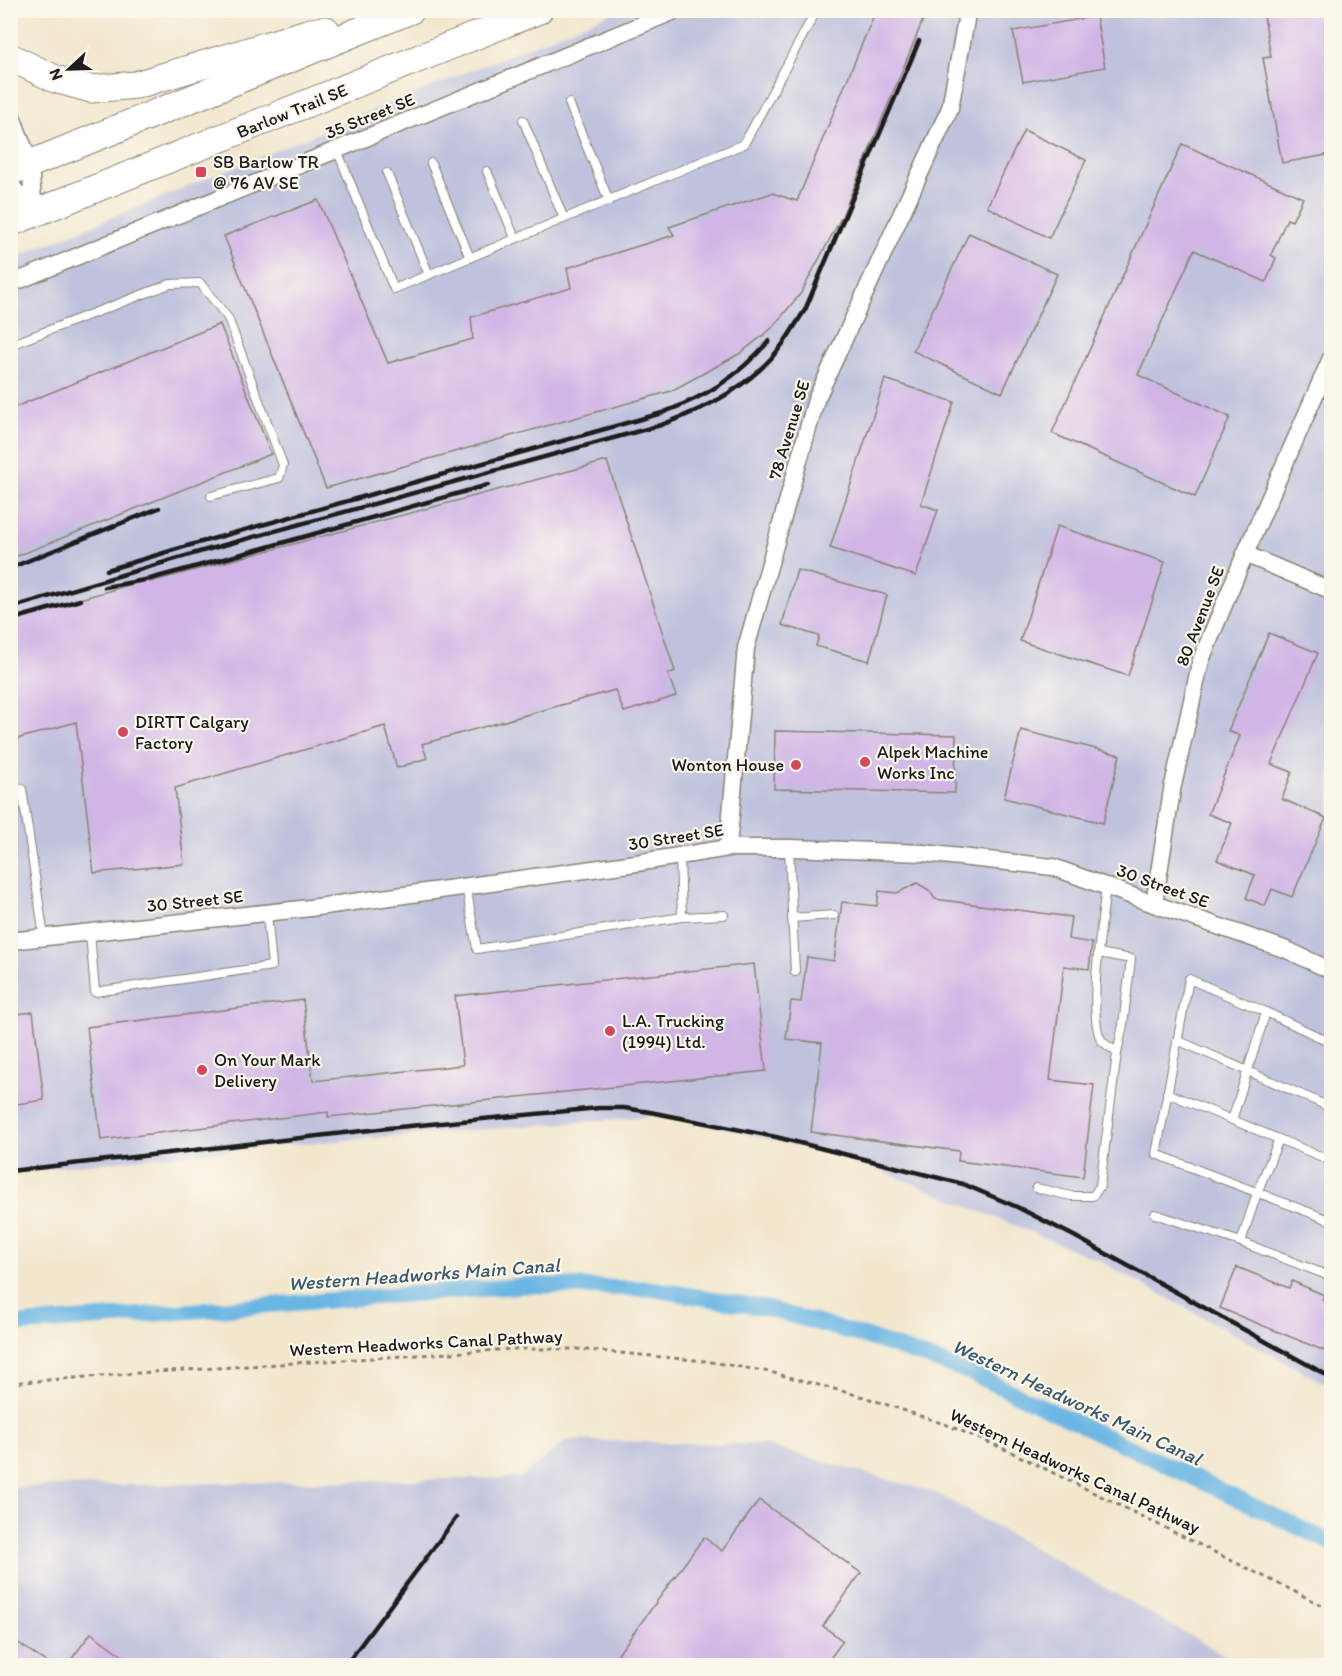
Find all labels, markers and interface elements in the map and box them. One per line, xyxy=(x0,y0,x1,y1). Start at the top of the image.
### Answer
north arrow xyxy=(39,39,99,99)
text: N xyxy=(45,66,66,83)
street label: Barlow Trail SE xyxy=(233,79,351,143)
street label: 35 Street SE xyxy=(322,88,418,144)
place label: SB Barlow TR @ 76 AV SE xyxy=(213,151,319,194)
marker: SB Barlow TR @ 76 AV SE xyxy=(194,165,208,179)
street label: 78 Avenue SE xyxy=(763,377,815,483)
street label: 80 Avenue SE xyxy=(1171,563,1229,669)
place label: DIRTT Calgary Factory xyxy=(135,711,249,754)
marker: DIRTT Calgary Factory xyxy=(116,725,130,739)
place label: Alpek Machine Works Inc xyxy=(877,741,988,784)
place label: Wonton House xyxy=(672,754,784,776)
marker: Alpek Machine Works Inc xyxy=(858,755,872,769)
marker: Wonton House xyxy=(789,758,803,772)
street label: 30 Street SE xyxy=(627,819,726,855)
street label: 30 Street SE xyxy=(1114,859,1212,913)
street label: 30 Street SE xyxy=(146,885,244,917)
place label: L.A. Trucking (1994) Ltd. xyxy=(622,1010,725,1053)
marker: L.A. Trucking (1994) Ltd. xyxy=(603,1024,617,1038)
place label: On Your Mark Delivery xyxy=(214,1049,321,1092)
marker: On Your Mark Delivery xyxy=(195,1063,209,1077)
water label: Western Headworks Main Canal xyxy=(287,1252,562,1295)
street label: Western Headworks Canal Pathway xyxy=(289,1325,564,1361)
water label: Western Headworks Main Canal xyxy=(949,1334,1207,1471)
street label: Western Headworks Canal Pathway xyxy=(946,1403,1204,1539)

